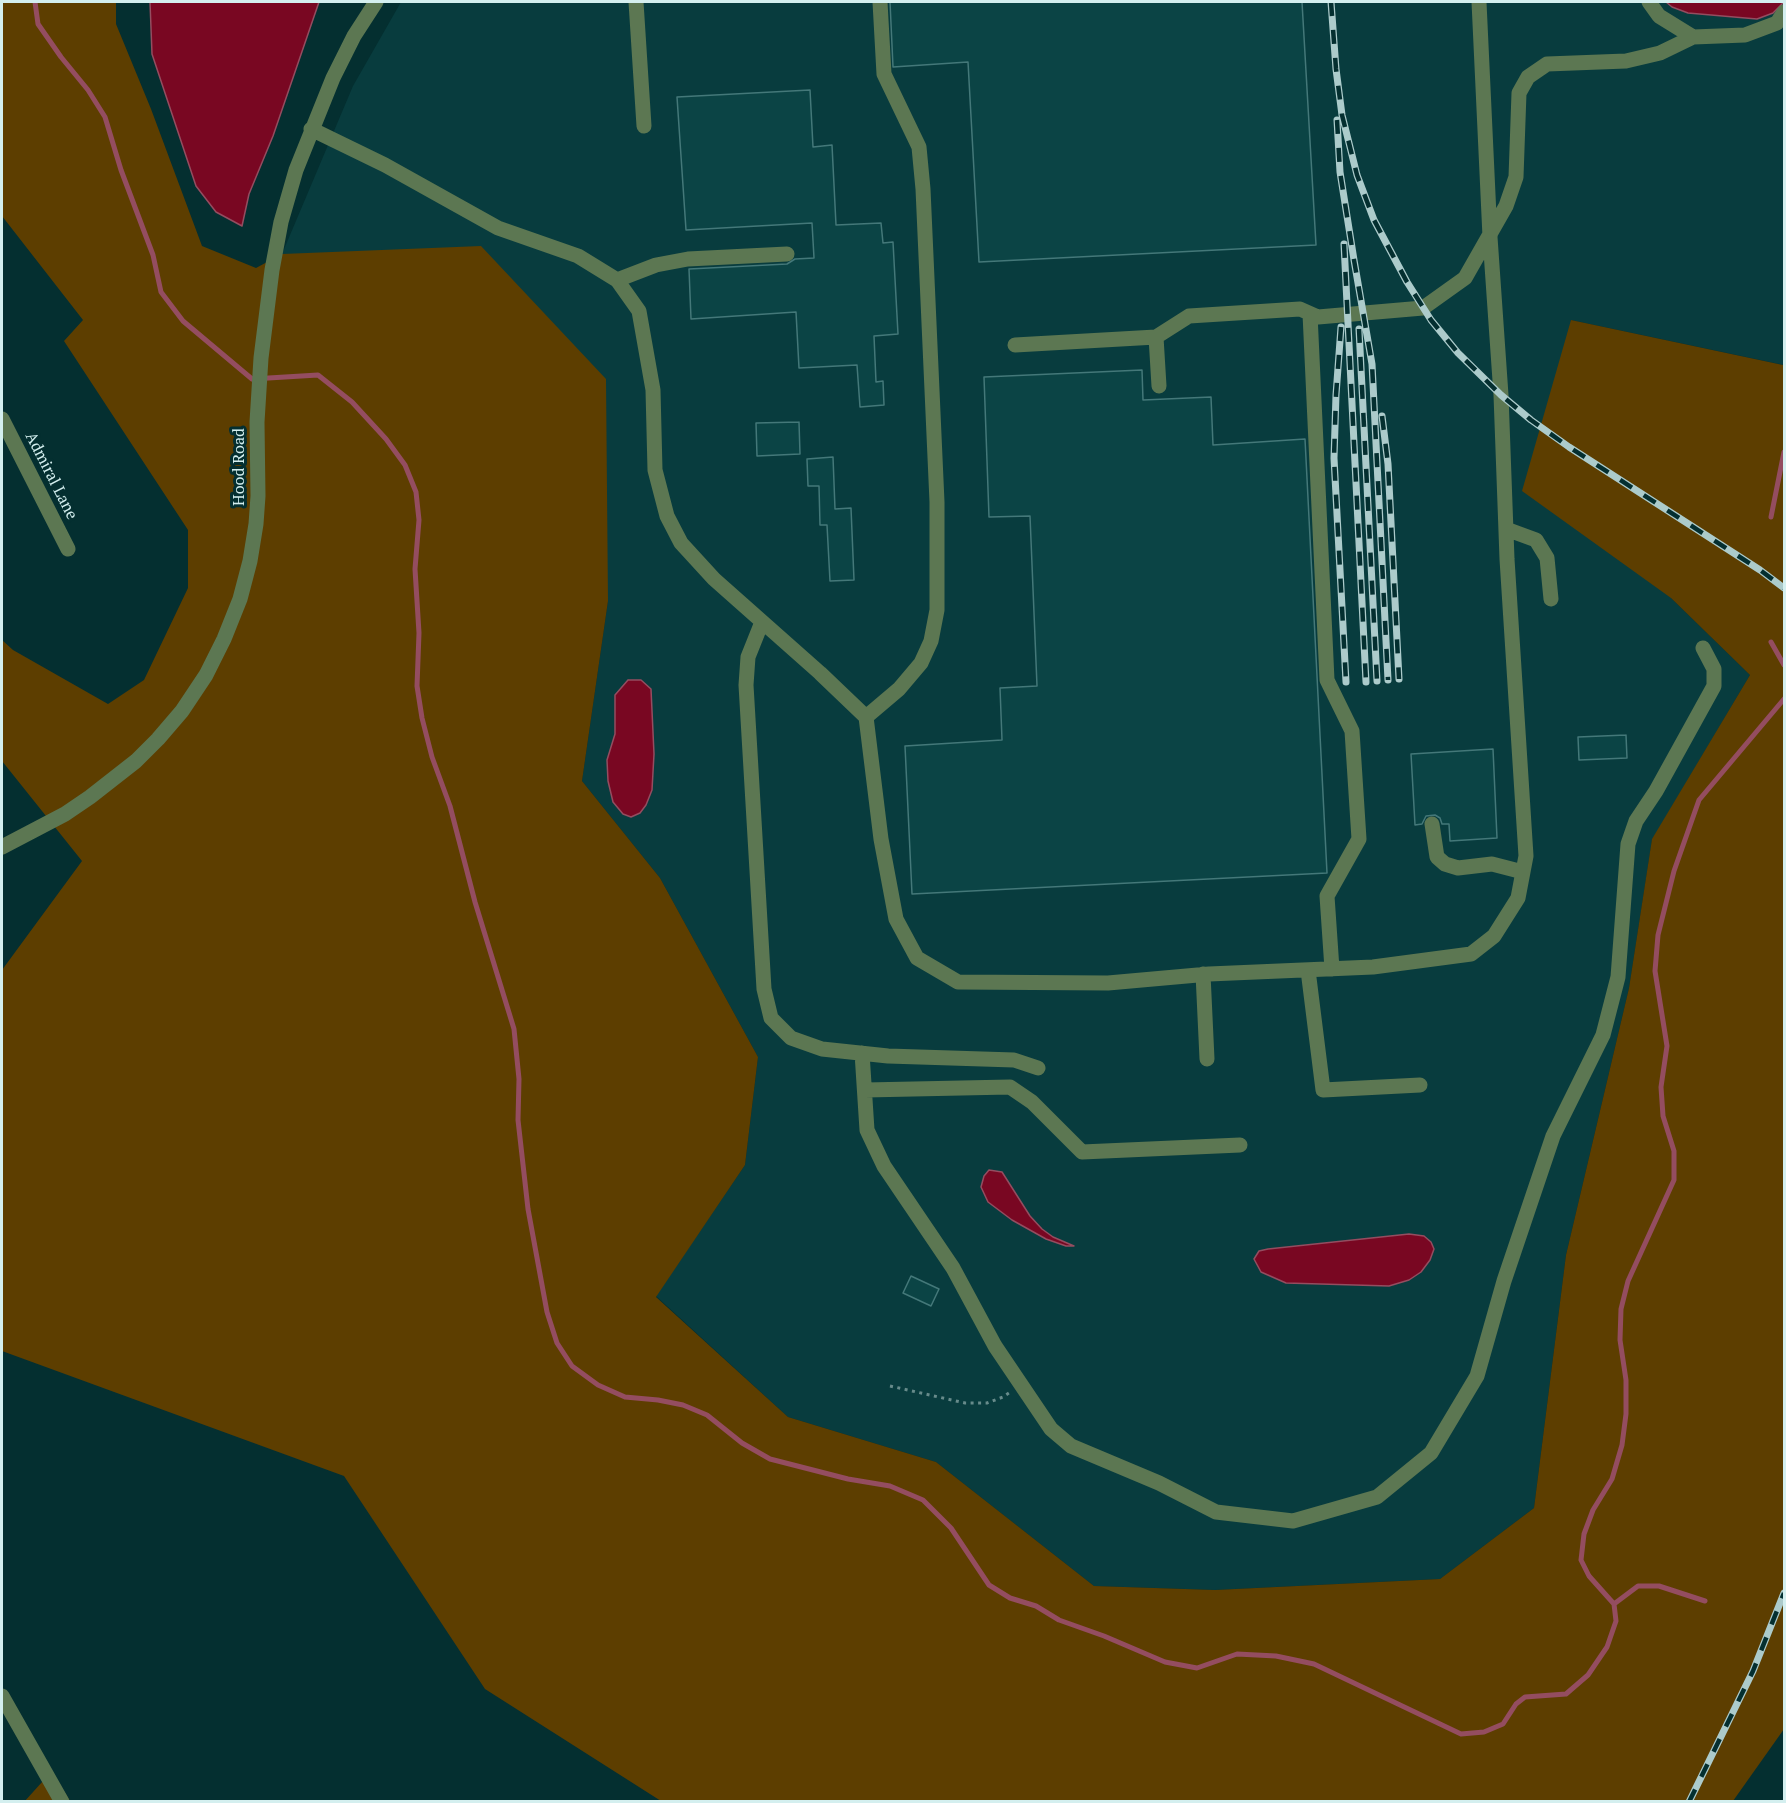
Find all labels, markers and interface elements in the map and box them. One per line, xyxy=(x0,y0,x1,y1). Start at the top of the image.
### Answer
street label: Hood Road xyxy=(229,428,249,506)
street label: Admiral Lane xyxy=(21,429,81,523)

